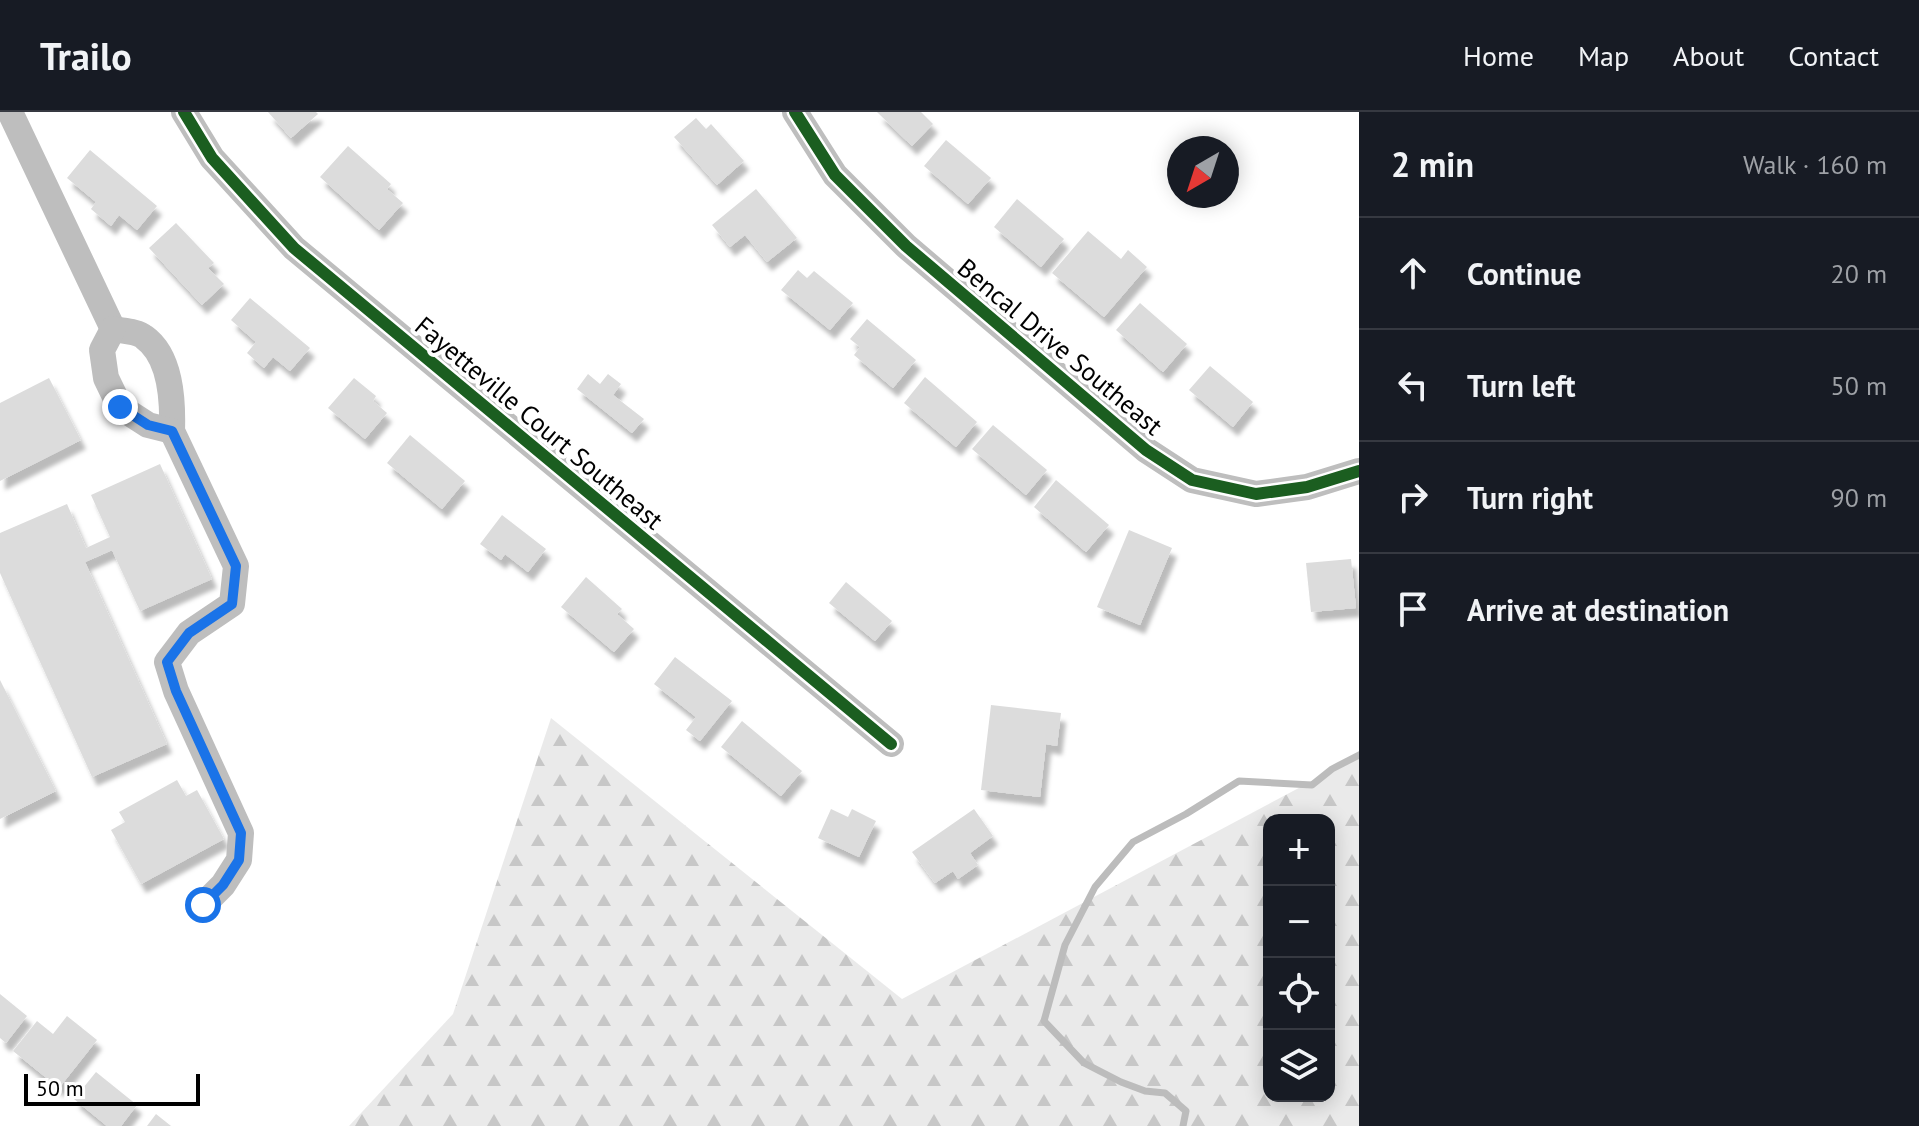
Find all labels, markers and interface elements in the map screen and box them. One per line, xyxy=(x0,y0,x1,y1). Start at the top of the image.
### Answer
text: Trailo xyxy=(40,31,132,80)
text: Home xyxy=(1463,37,1534,74)
text: Map xyxy=(1578,37,1629,74)
text: About xyxy=(1673,37,1744,74)
text: Contact xyxy=(1788,37,1879,74)
north arrow xyxy=(1167,136,1239,208)
text: 2 min xyxy=(1391,142,1474,186)
text: Walk · 160 m xyxy=(1743,148,1887,181)
street label: Bencal Drive Southeast xyxy=(951,251,1170,442)
icon: ahead xyxy=(1391,251,1435,295)
text: Continue xyxy=(1467,254,1581,293)
text: 20 m xyxy=(1831,257,1887,290)
street label: Fayetteville Court Southeast xyxy=(408,309,670,536)
icon: left xyxy=(1391,363,1435,407)
text: Turn left xyxy=(1467,366,1575,405)
text: 50 m xyxy=(1831,369,1887,402)
route end xyxy=(102,389,138,425)
icon: right xyxy=(1391,475,1435,519)
text: Turn right xyxy=(1467,478,1593,517)
text: 90 m xyxy=(1831,481,1887,514)
icon: arrive xyxy=(1391,587,1435,631)
text: Arrive at destination xyxy=(1467,590,1729,629)
map controls xyxy=(1263,814,1335,1102)
button: + xyxy=(1263,814,1335,886)
button: − xyxy=(1263,886,1335,958)
route start xyxy=(185,887,221,923)
button: locate xyxy=(1263,958,1335,1030)
button: layers xyxy=(1263,1030,1335,1102)
scale bar xyxy=(24,1070,200,1106)
text: 50 m xyxy=(36,1074,84,1102)

